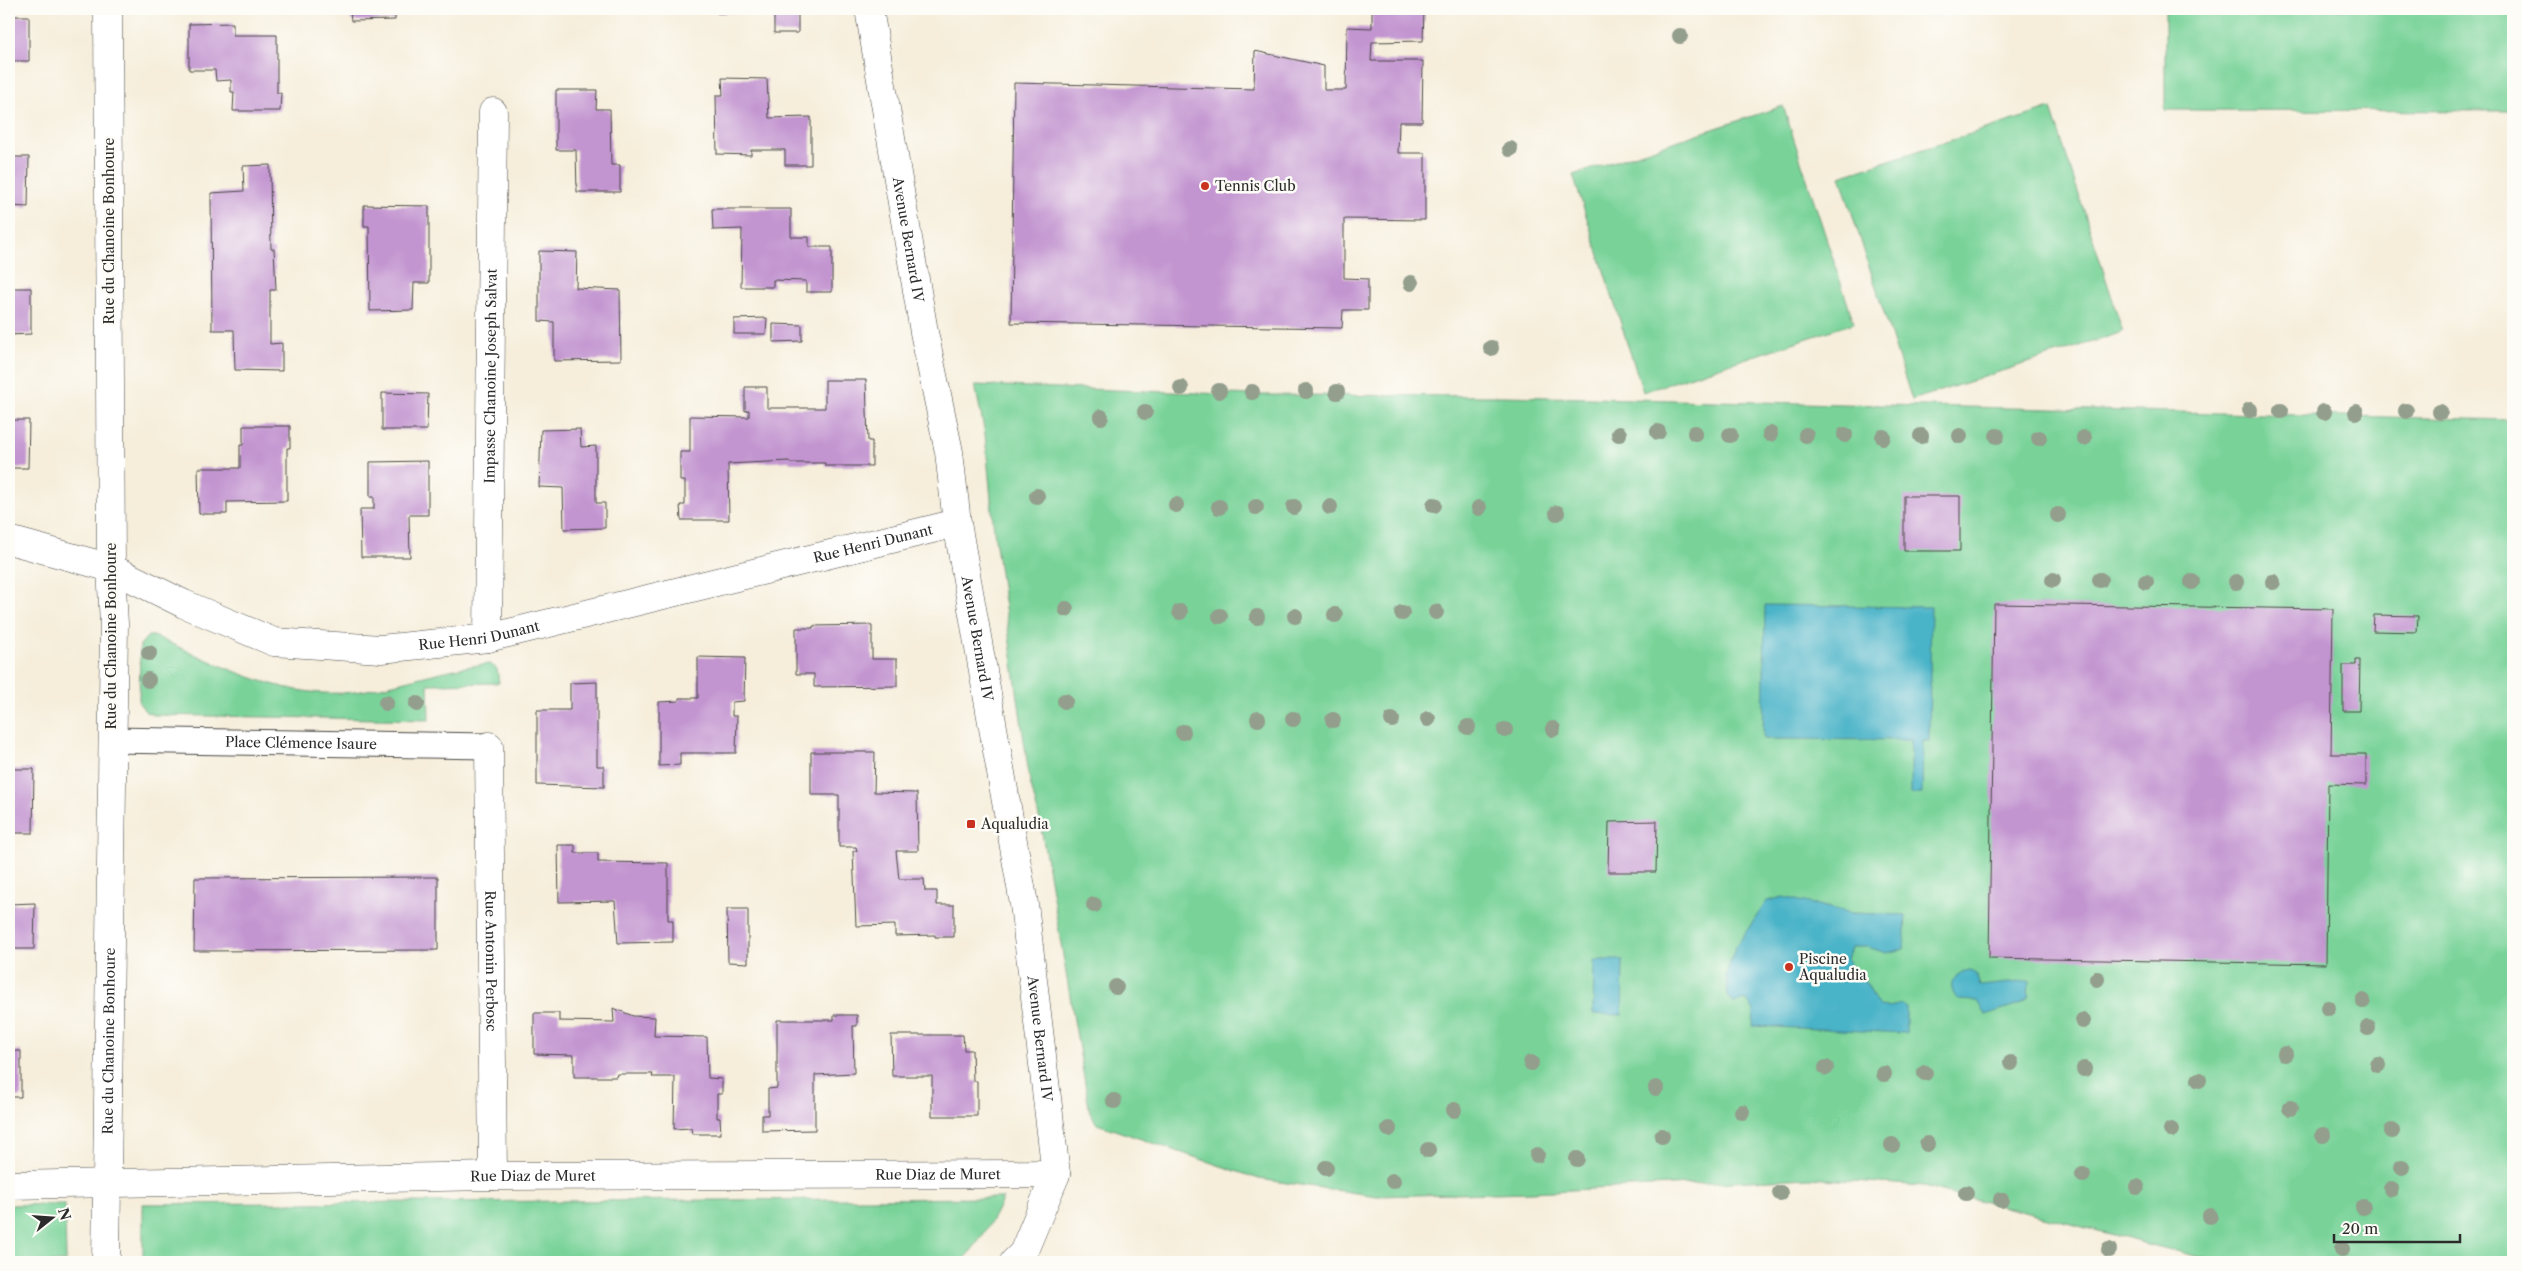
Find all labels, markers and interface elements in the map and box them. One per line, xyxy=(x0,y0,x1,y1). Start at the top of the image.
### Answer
street label: Rue du Chanoine Bonhoure xyxy=(100,137,118,324)
street label: Avenue Bernard IV xyxy=(889,175,928,304)
place label: Tennis Club xyxy=(1215,177,1296,195)
marker: Tennis Club xyxy=(1199,180,1211,192)
street label: Impasse Chanoine Joseph Salvat xyxy=(480,268,501,484)
street label: Rue Henri Dunant xyxy=(811,520,935,567)
street label: Rue du Chanoine Bonhoure xyxy=(102,542,120,729)
street label: Avenue Bernard IV xyxy=(957,574,997,703)
street label: Rue Henri Dunant xyxy=(418,617,541,654)
street label: Place Clémence Isaure xyxy=(225,733,377,753)
place label: Aqualudia xyxy=(980,815,1049,833)
marker: Aqualudia xyxy=(965,818,977,830)
street label: Rue Antonin Perbosc xyxy=(481,890,501,1032)
street label: Rue du Chanoine Bonhoure xyxy=(99,947,119,1135)
place label: Piscine Aqualudia xyxy=(1798,950,1867,984)
marker: Piscine Aqualudia xyxy=(1783,961,1795,973)
street label: Avenue Bernard IV xyxy=(1023,974,1056,1103)
street label: Rue Diaz de Muret xyxy=(875,1165,1001,1184)
street label: Rue Diaz de Muret xyxy=(470,1167,596,1185)
north arrow xyxy=(28,1194,78,1244)
text: N xyxy=(54,1206,75,1223)
scale bar xyxy=(2334,1211,2461,1243)
text: 20 m xyxy=(2342,1219,2378,1238)

